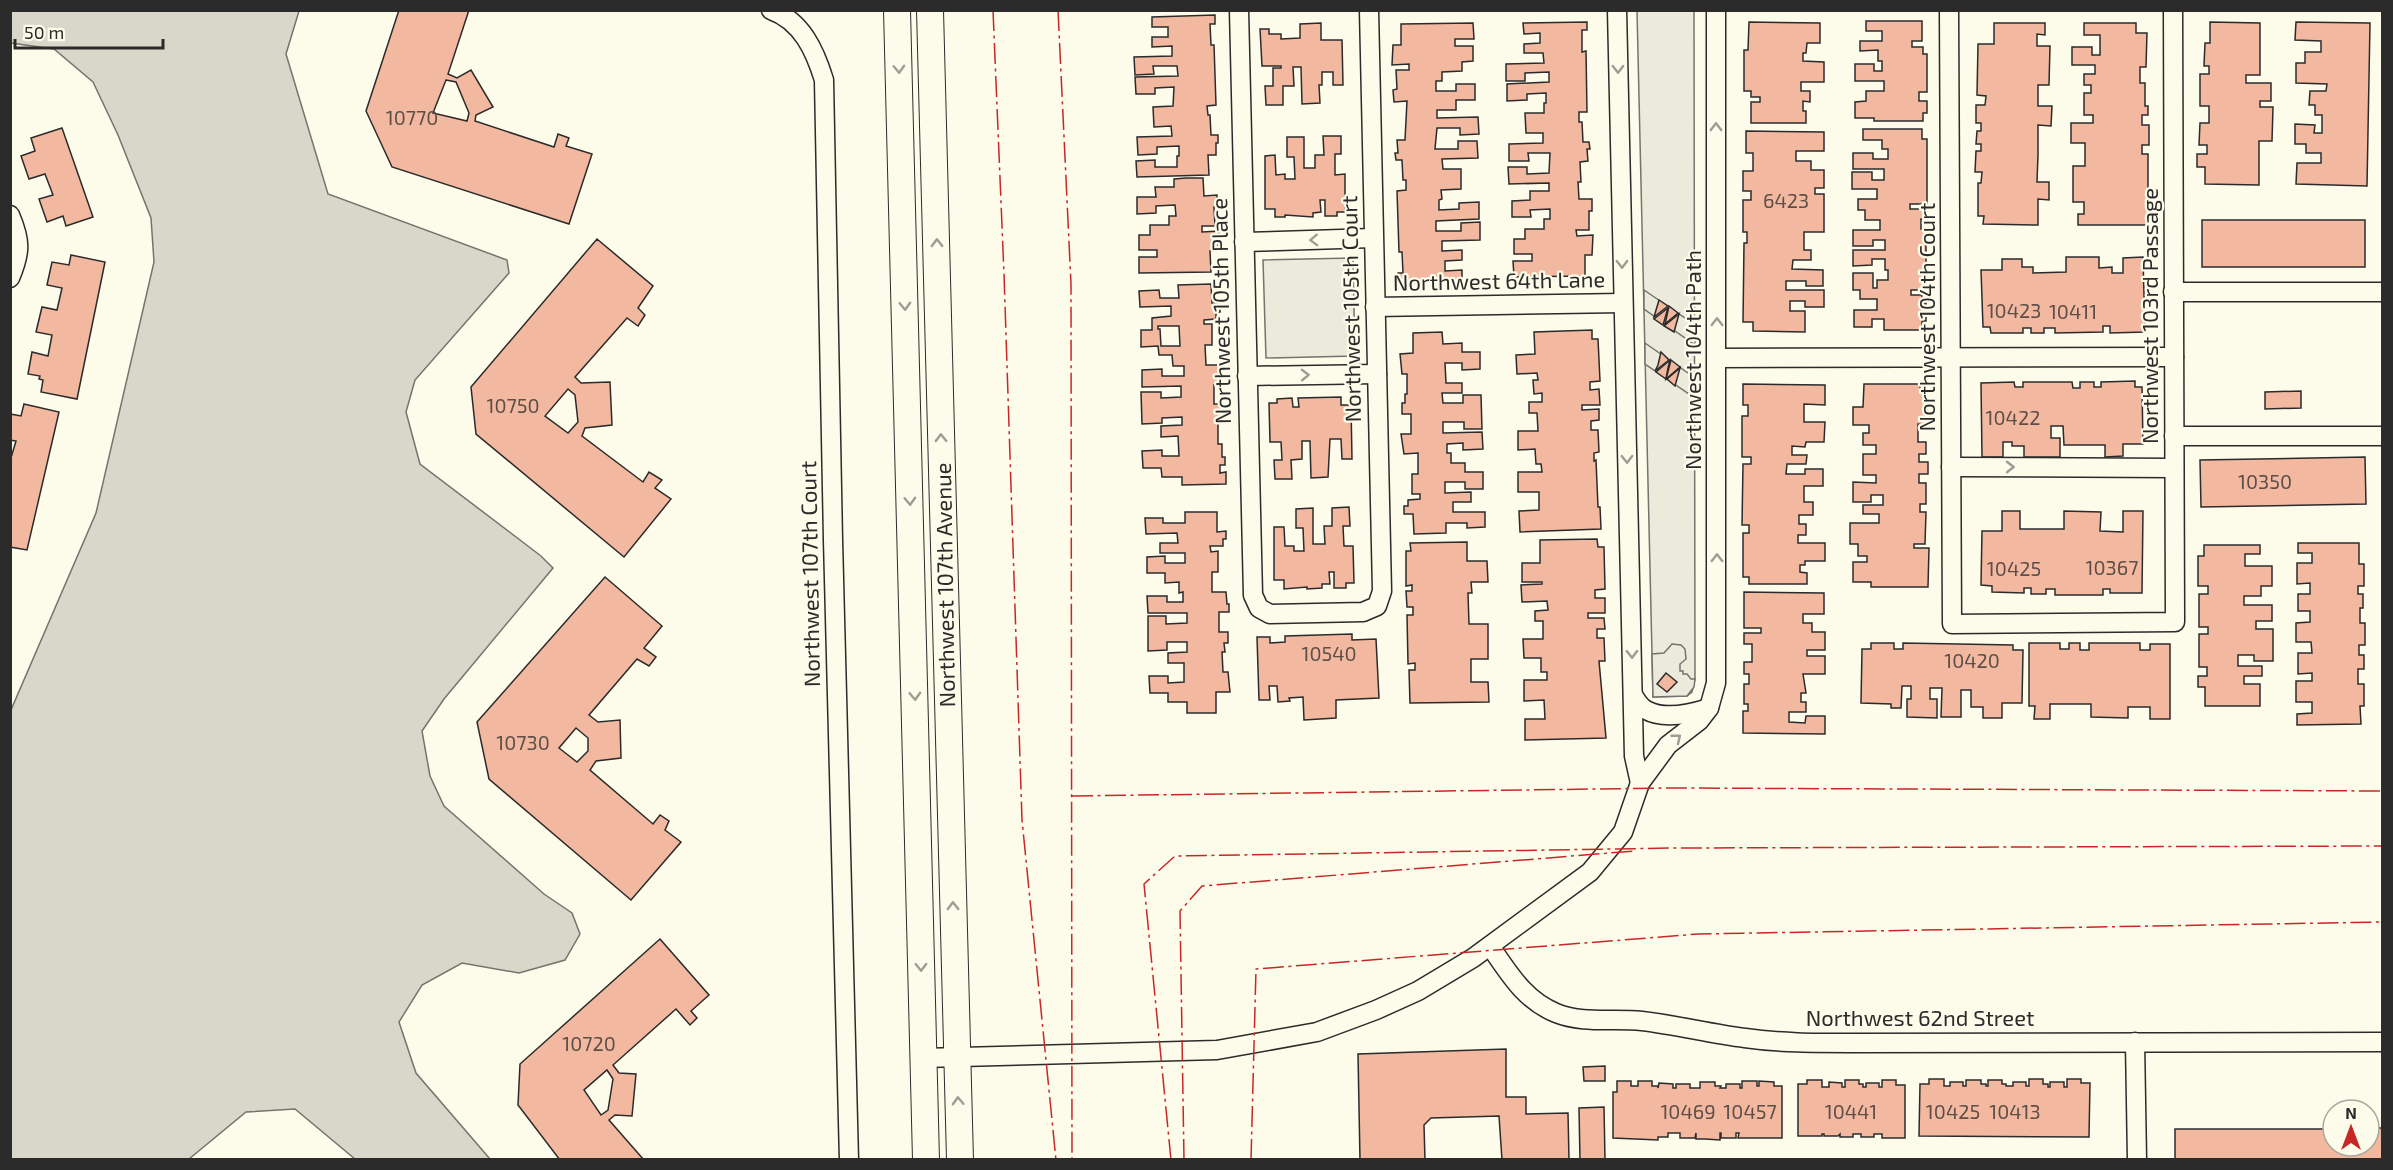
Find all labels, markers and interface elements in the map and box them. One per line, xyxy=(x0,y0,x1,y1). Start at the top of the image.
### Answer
scale bar xyxy=(15,12,164,50)
text: 50 m xyxy=(24,21,64,43)
one-way arrow xyxy=(892,64,905,73)
one-way arrow xyxy=(1612,64,1625,73)
house number: 10770 xyxy=(386,105,438,129)
one-way arrow xyxy=(1710,122,1722,131)
house number: 6423 xyxy=(1763,188,1809,212)
street label: Northwest 103rd Passage xyxy=(2136,188,2162,444)
street label: Northwest 105th Court xyxy=(1335,195,1365,423)
street label: Northwest 105th Place xyxy=(1205,198,1235,424)
street label: Northwest 104th Court xyxy=(1913,203,1939,431)
one-way arrow xyxy=(1310,233,1319,246)
one-way arrow xyxy=(930,239,943,248)
street label: Northwest 104th Path xyxy=(1679,250,1705,470)
one-way arrow xyxy=(1616,259,1628,268)
street label: Northwest 64th Lane xyxy=(1393,265,1605,295)
house number: 10423 xyxy=(1987,298,2041,322)
house number: 10411 xyxy=(2049,299,2097,323)
one-way arrow xyxy=(899,301,911,310)
one-way arrow xyxy=(1711,317,1723,326)
one-way arrow xyxy=(1301,369,1310,382)
house number: 10750 xyxy=(486,393,540,417)
house number: 10422 xyxy=(1986,405,2040,429)
one-way arrow xyxy=(935,434,948,443)
one-way arrow xyxy=(1620,454,1633,463)
street label: Northwest 107th Court xyxy=(794,461,824,687)
one-way arrow xyxy=(2005,461,2014,473)
street label: Northwest 107th Avenue xyxy=(929,462,959,708)
house number: 10350 xyxy=(2238,469,2292,493)
one-way arrow xyxy=(904,496,916,505)
one-way arrow xyxy=(1711,554,1723,563)
house number: 10367 xyxy=(2086,555,2138,579)
house number: 10425 xyxy=(1987,556,2041,580)
house number: 10540 xyxy=(1301,641,1357,665)
house number: 10420 xyxy=(1944,648,2000,672)
one-way arrow xyxy=(1625,649,1638,658)
one-way arrow xyxy=(909,691,921,700)
house number: 10730 xyxy=(496,730,550,754)
one-way arrow xyxy=(1670,734,1681,745)
one-way arrow xyxy=(947,902,960,911)
one-way arrow xyxy=(915,963,928,972)
street label: Northwest 62nd Street xyxy=(1806,1004,2034,1030)
house number: 10720 xyxy=(562,1031,616,1055)
one-way arrow xyxy=(952,1097,965,1106)
north arrow xyxy=(2321,1098,2381,1158)
house number: 10469 xyxy=(1660,1099,1716,1123)
house number: 10457 xyxy=(1723,1099,1777,1123)
house number: 10441 xyxy=(1825,1099,1877,1123)
house number: 10425 xyxy=(1926,1099,1980,1123)
house number: 10413 xyxy=(1989,1099,2041,1123)
text: N xyxy=(2345,1103,2357,1122)

